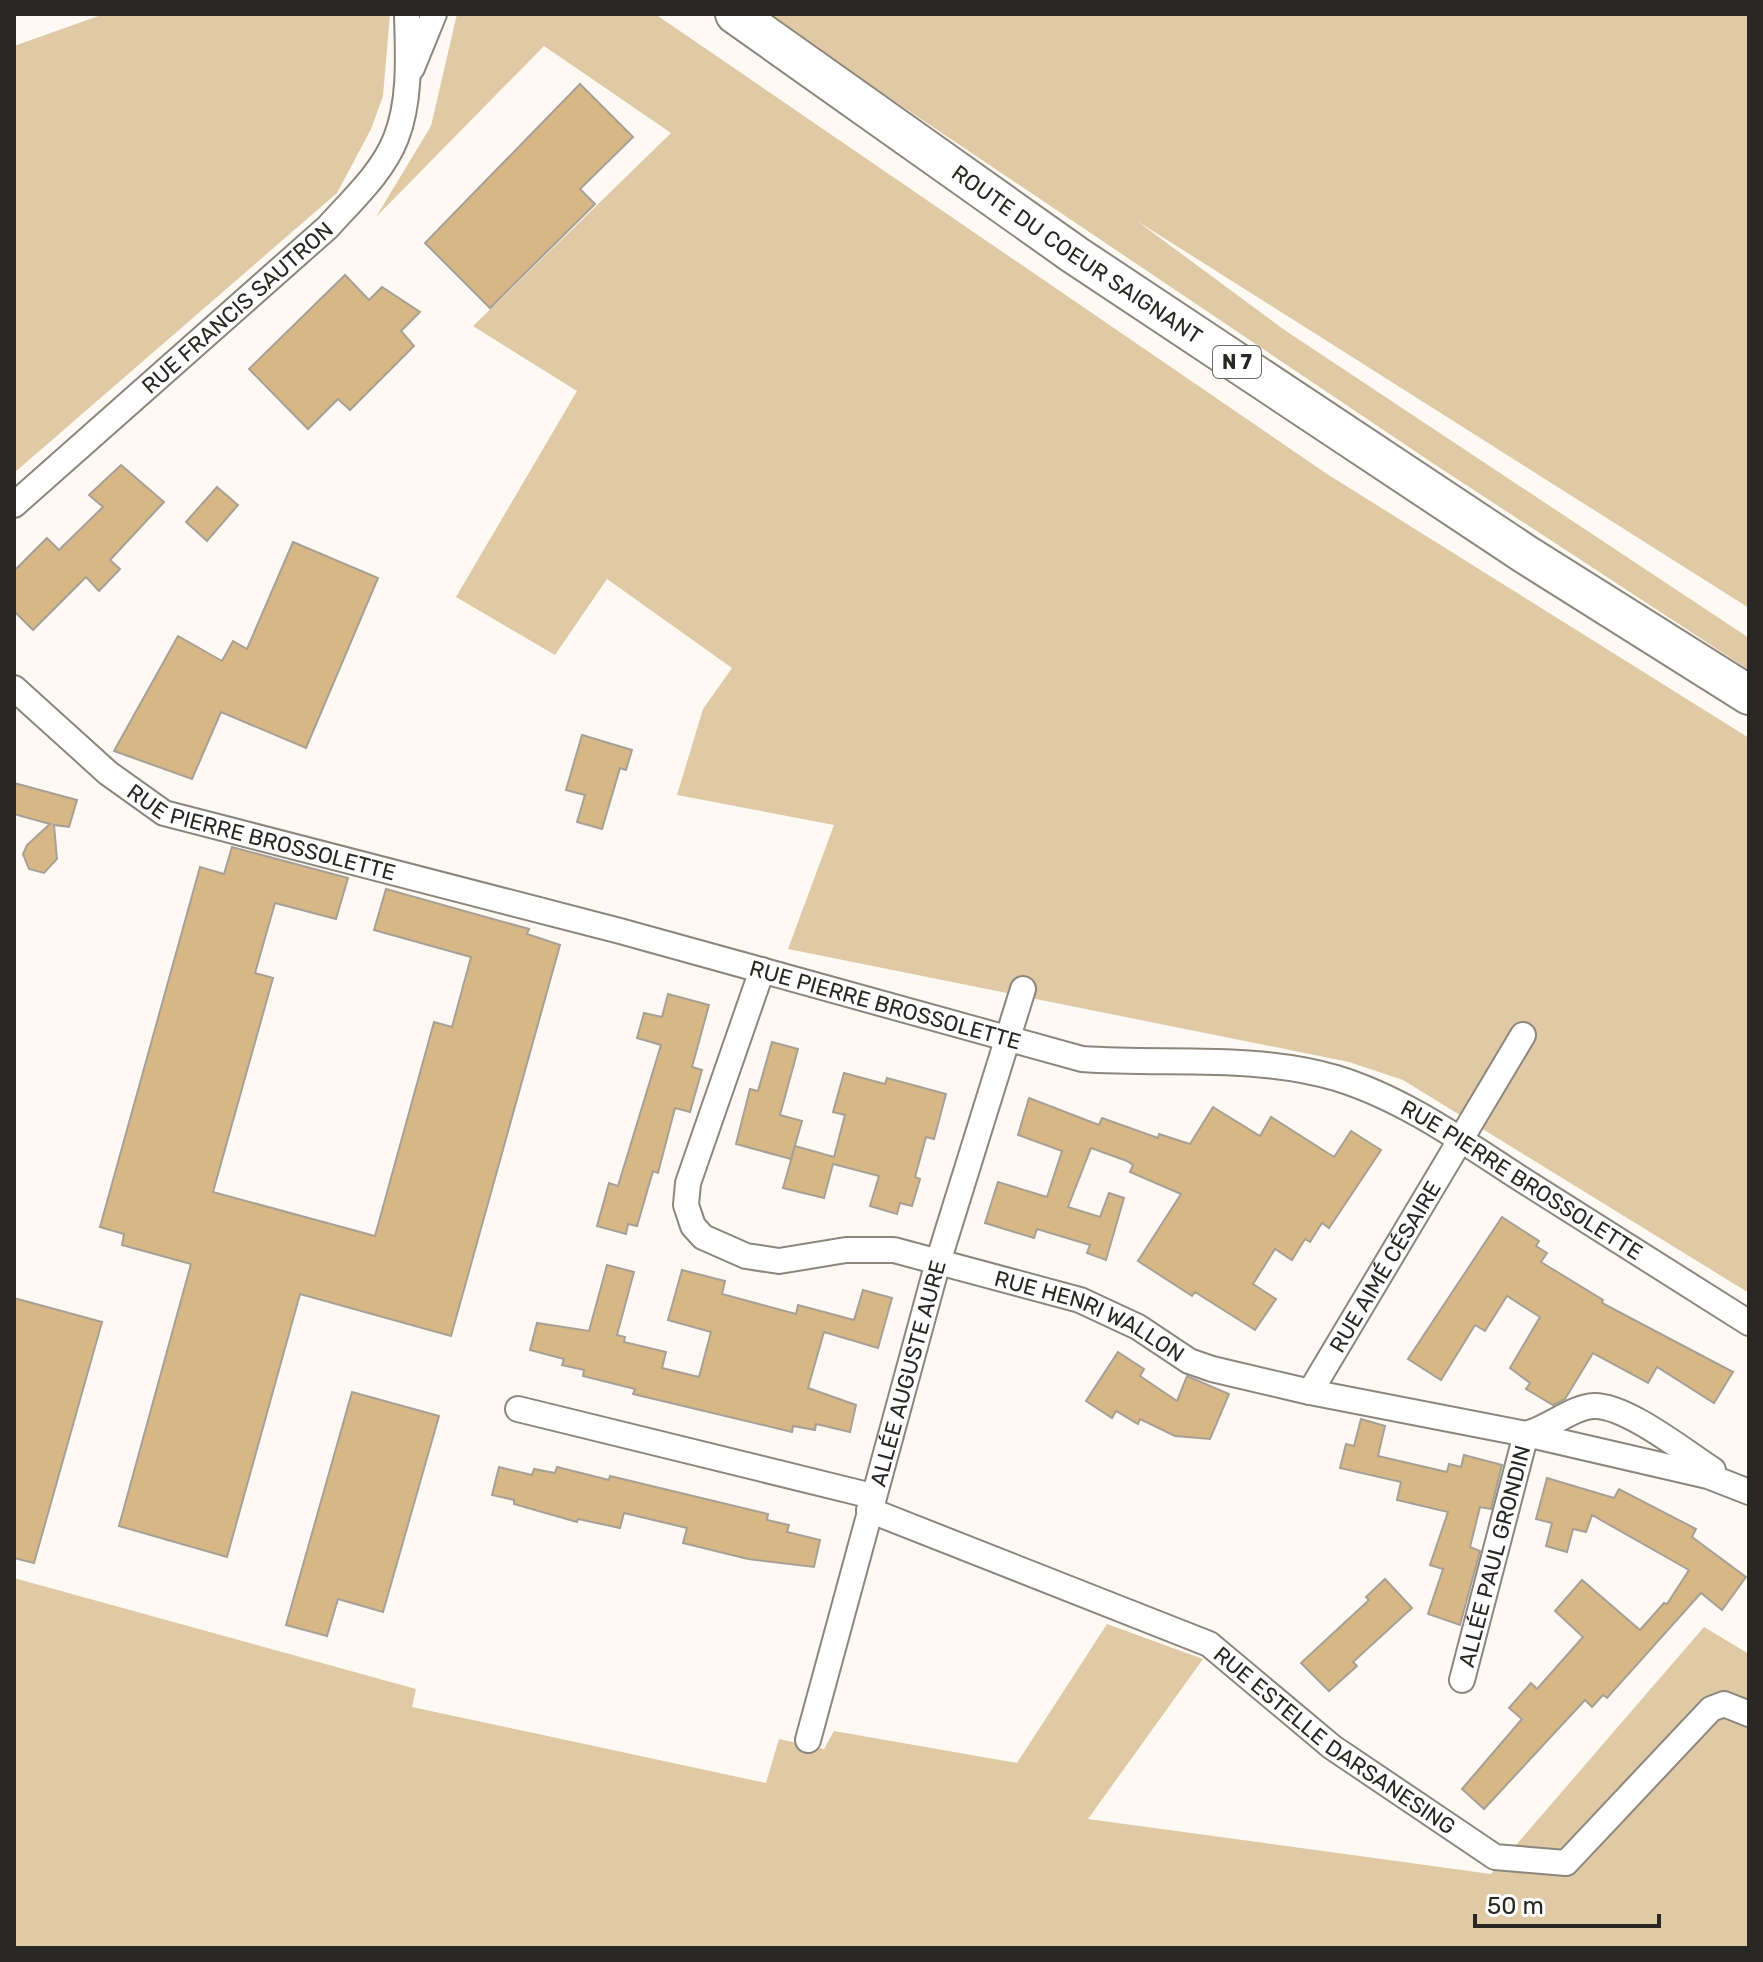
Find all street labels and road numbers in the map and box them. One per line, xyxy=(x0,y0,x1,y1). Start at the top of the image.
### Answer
street label: ROUTE DU COEUR SAIGNANT xyxy=(946,159,1207,350)
street label: RUE FRANCIS SAUTRON xyxy=(136,216,339,400)
road number: N 7 xyxy=(1213,346,1261,378)
street label: RUE PIERRE BROSSOLETTE xyxy=(122,778,398,886)
street label: RUE PIERRE BROSSOLETTE xyxy=(747,955,1024,1055)
street label: RUE PIERRE BROSSOLETTE xyxy=(1396,1094,1648,1266)
street label: RUE AIMÉ CÉSAIRE xyxy=(1324,1176,1447,1358)
street label: ALLÉE AUGUSTE AURE xyxy=(865,1257,952,1490)
street label: RUE HENRI WALLON xyxy=(991,1265,1189,1368)
street label: ALLÉE PAUL GRONDIN xyxy=(1453,1443,1536,1670)
street label: RUE ESTELLE DARSANESING xyxy=(1208,1641,1460,1840)

